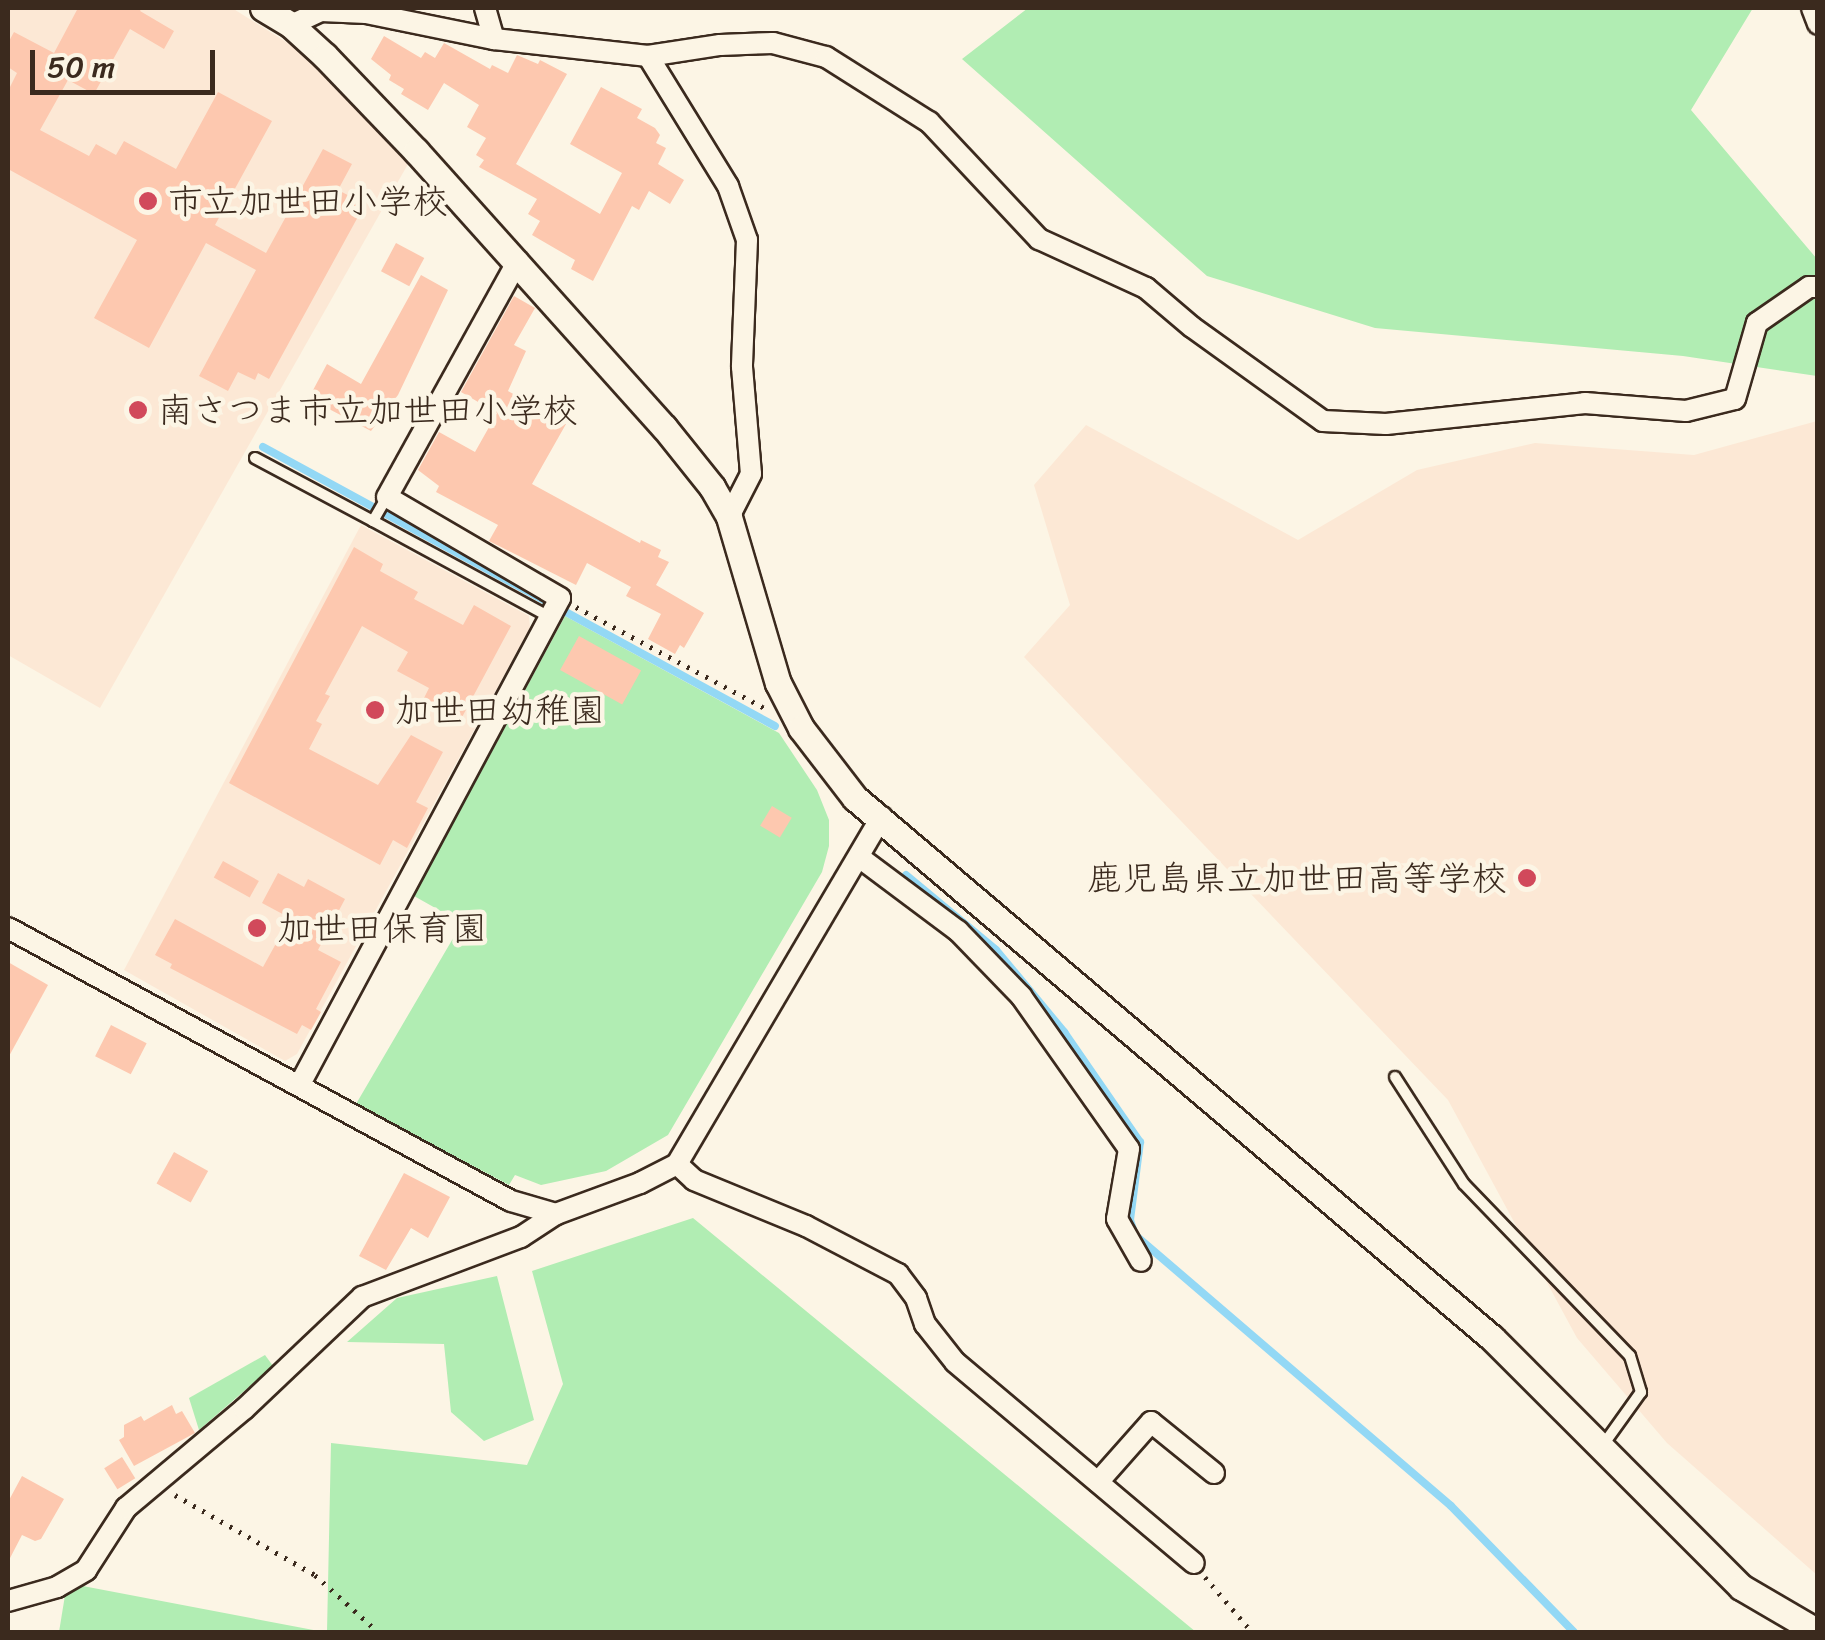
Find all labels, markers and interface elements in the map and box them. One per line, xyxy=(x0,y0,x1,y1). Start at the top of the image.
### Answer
scale bar xyxy=(35,30,220,92)
text: 50 m xyxy=(47,40,115,94)
place label: 市立加世田小学校 xyxy=(168,180,448,222)
marker: 市立加世田小学校 xyxy=(137,190,159,212)
place label: 南さつま市立加世田小学校 xyxy=(158,389,578,431)
marker: 南さつま市立加世田小学校 xyxy=(127,399,149,421)
place label: 加世田幼稚園 xyxy=(395,689,605,731)
marker: 加世田幼稚園 xyxy=(364,699,386,721)
place label: 鹿児島県立加世田高等学校 xyxy=(1087,857,1507,899)
marker: 鹿児島県立加世田高等学校 xyxy=(1516,867,1538,889)
place label: 加世田保育園 xyxy=(277,907,487,949)
marker: 加世田保育園 xyxy=(246,917,268,939)

